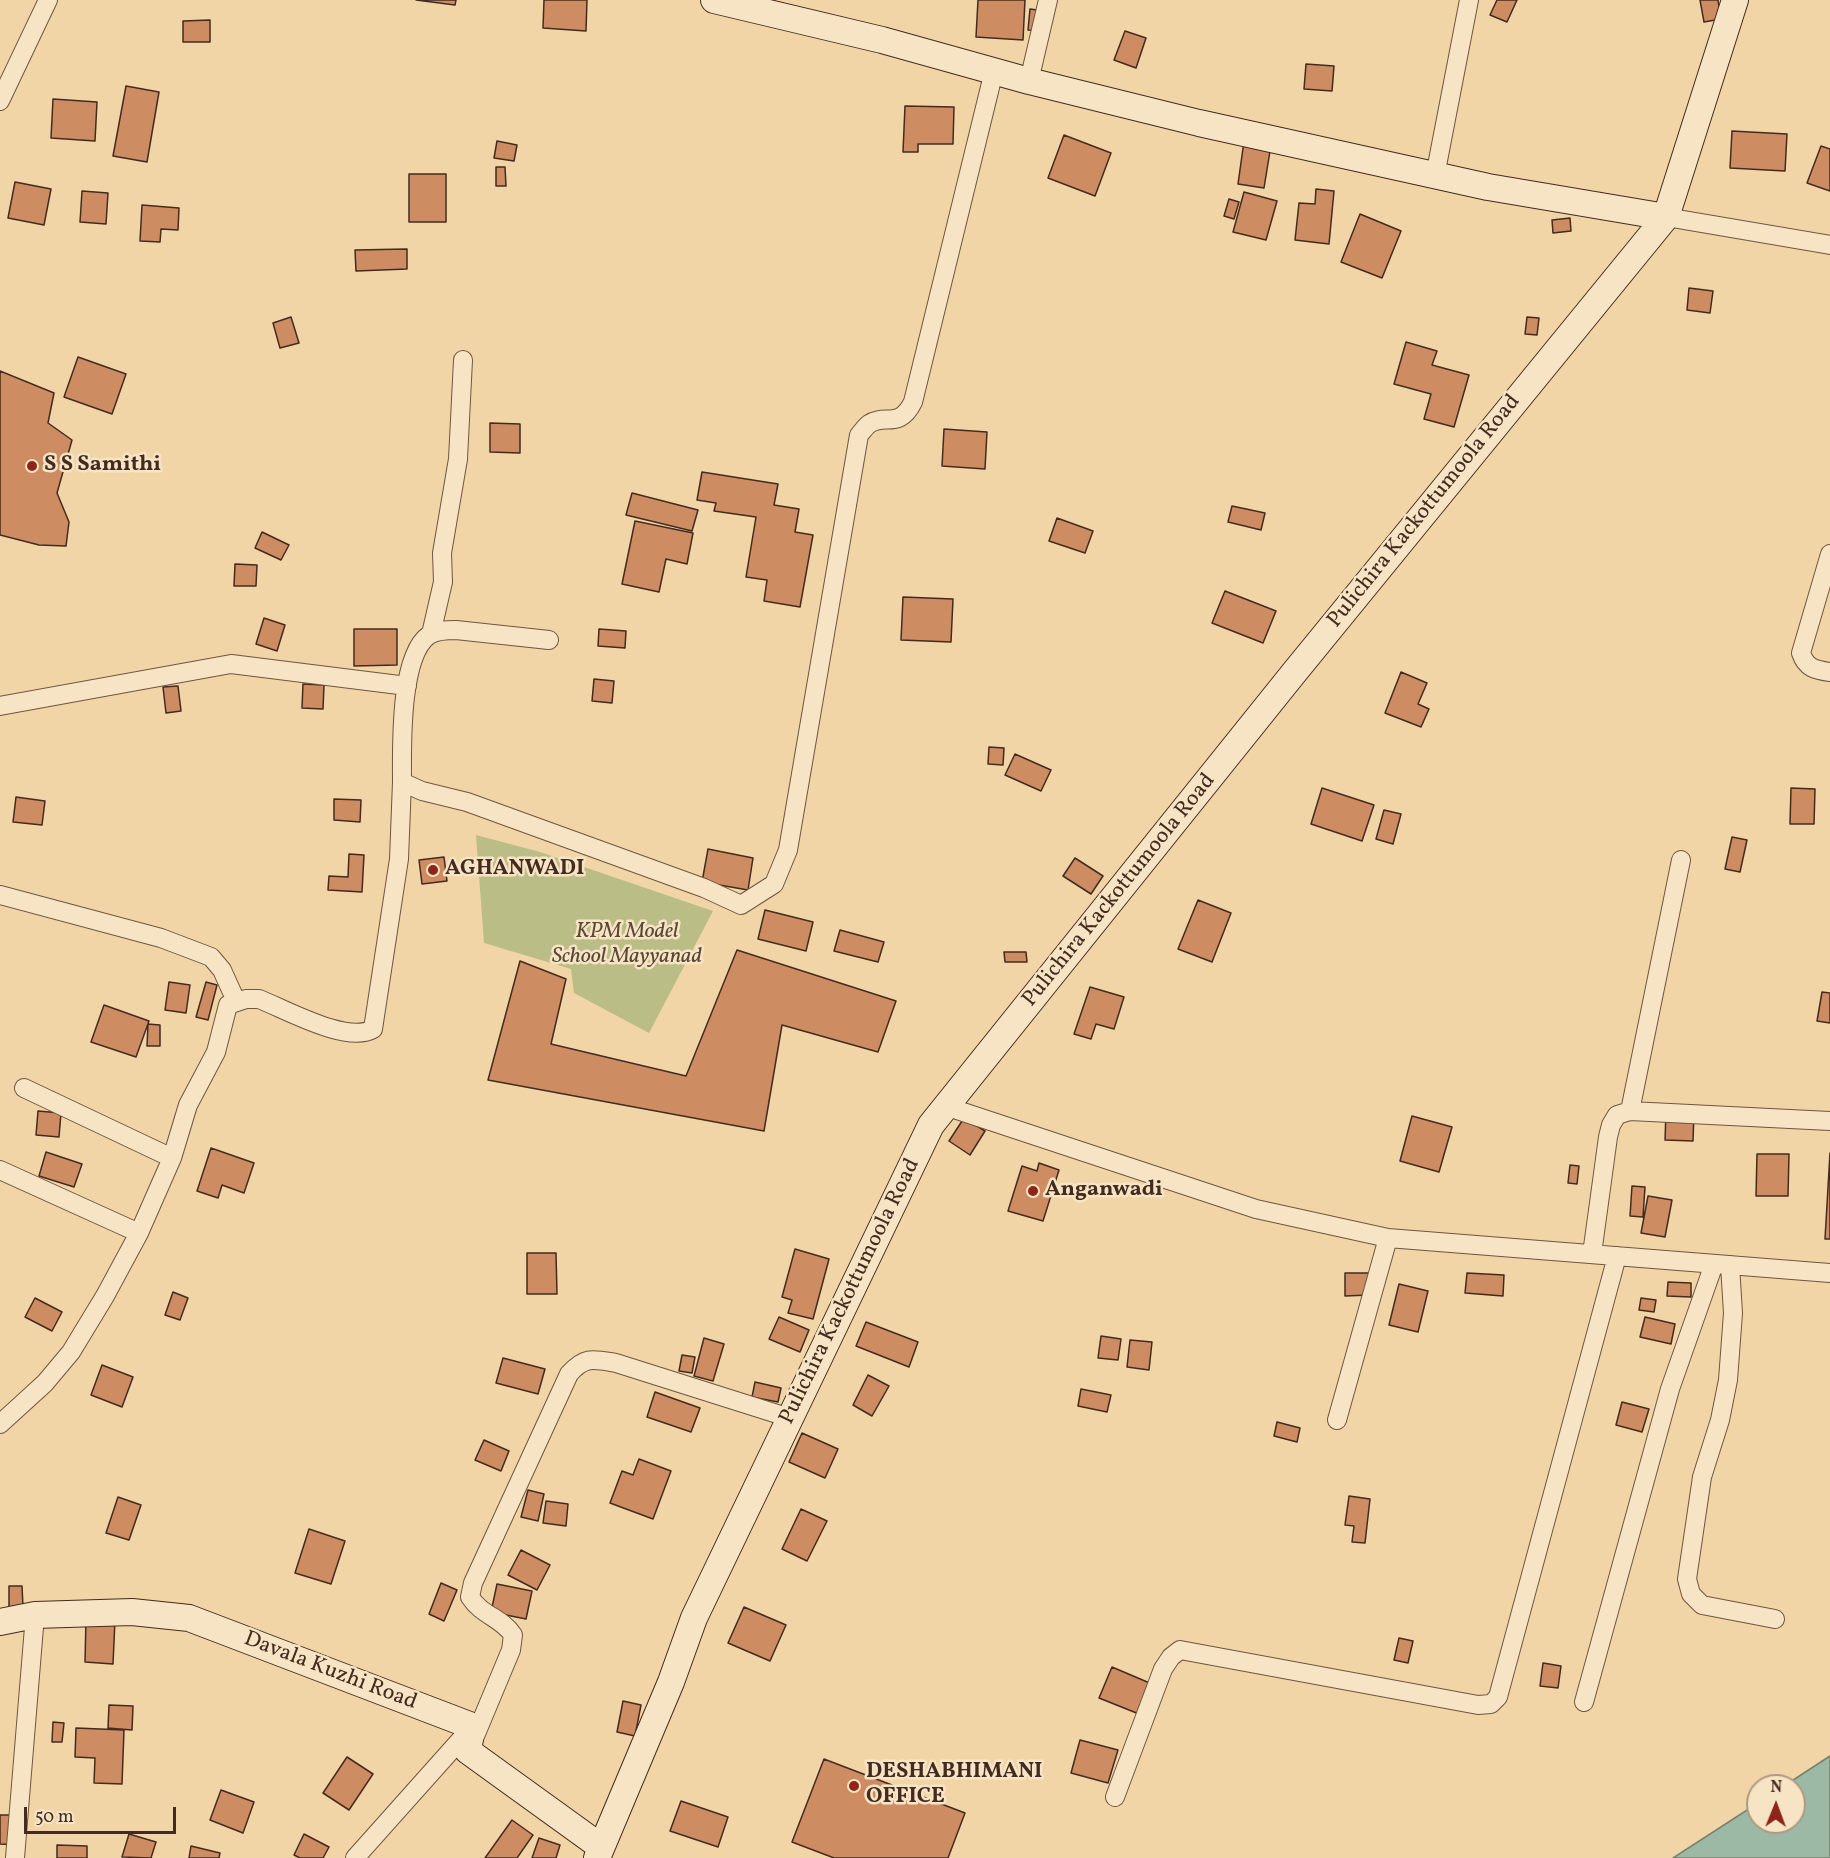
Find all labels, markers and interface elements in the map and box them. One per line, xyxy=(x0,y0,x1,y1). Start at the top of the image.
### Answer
street label: Pulichira Kackottumoola Road xyxy=(1323,390,1527,634)
place label: S S Samithi xyxy=(44,453,161,479)
marker: S S Samithi xyxy=(25,459,39,473)
street label: Pulichira Kackottumoola Road xyxy=(1018,769,1222,1013)
place label: AGHANWADI xyxy=(445,857,584,883)
marker: AGHANWADI xyxy=(426,863,440,877)
park label: KPM Model School Mayyanad xyxy=(552,920,702,972)
street label: Pulichira Kackottumoola Road xyxy=(775,1155,927,1429)
place label: Anganwadi xyxy=(1045,1178,1163,1204)
marker: Anganwadi xyxy=(1026,1184,1040,1198)
street label: Davala Kuzhi Road xyxy=(240,1627,420,1717)
place label: DESHABHIMANI OFFICE xyxy=(866,1760,1043,1812)
north arrow xyxy=(1746,1774,1806,1834)
text: N xyxy=(1770,1777,1782,1799)
marker: DESHABHIMANI OFFICE xyxy=(847,1779,861,1793)
scale bar xyxy=(27,1795,178,1833)
text: 50 m xyxy=(35,1805,74,1830)

